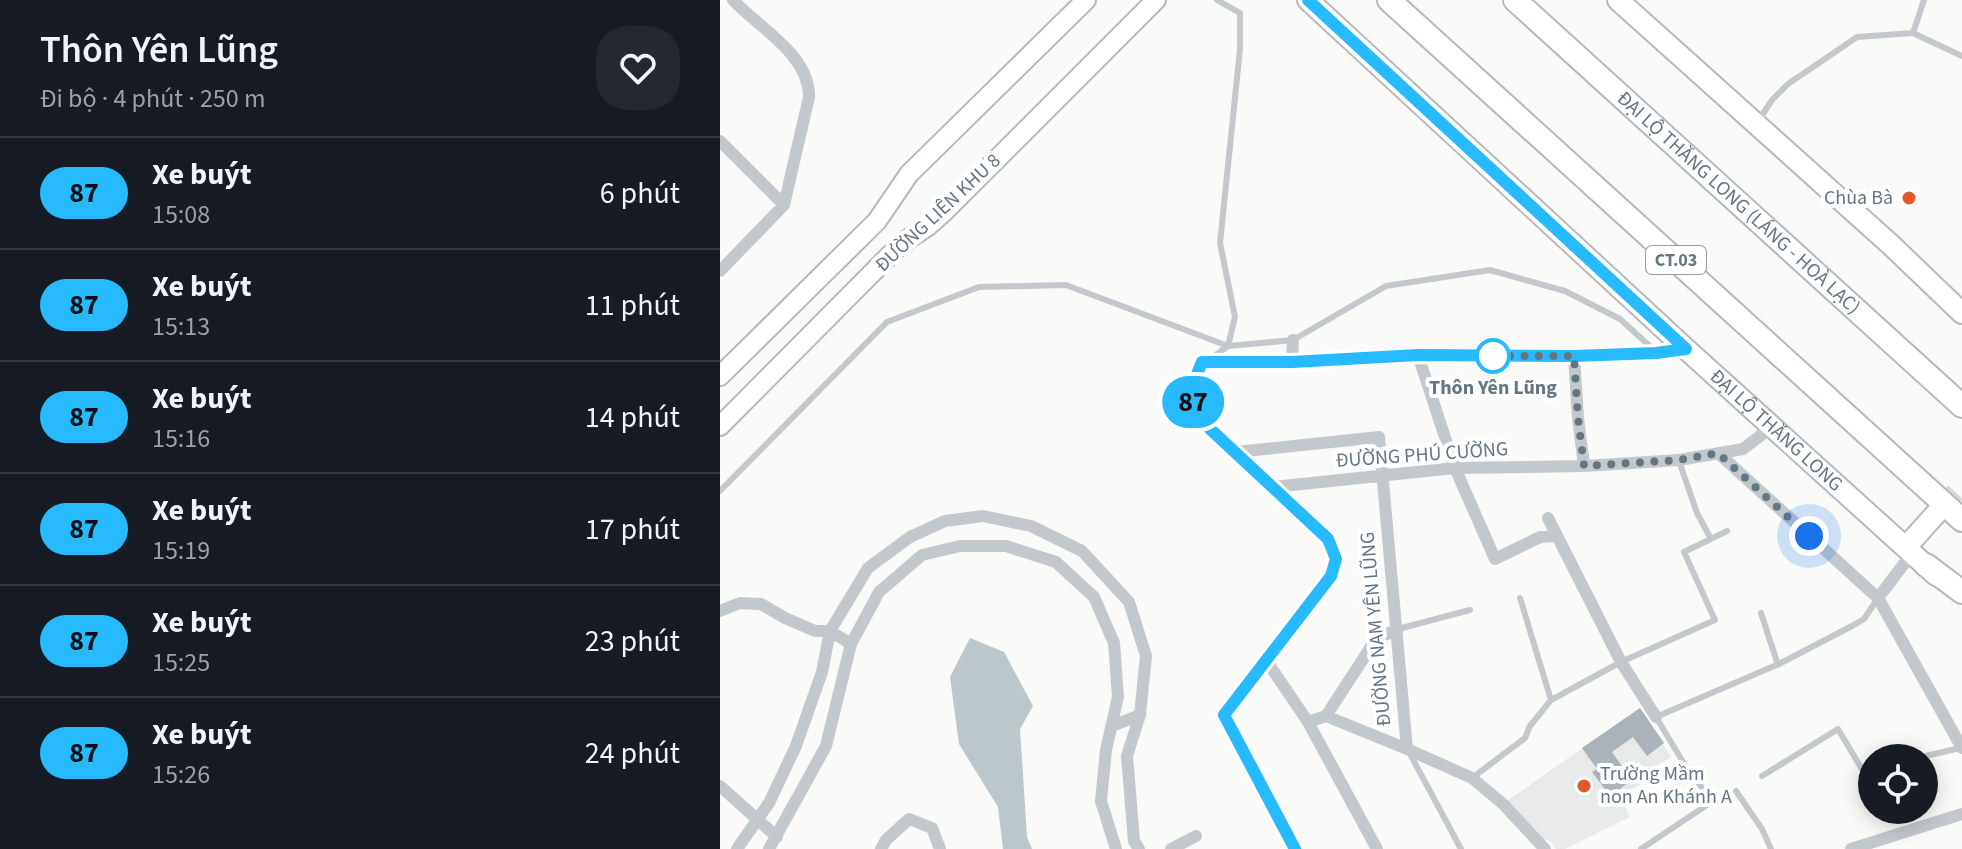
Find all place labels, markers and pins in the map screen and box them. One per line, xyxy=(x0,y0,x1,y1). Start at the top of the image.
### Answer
place label: Chùa Bà xyxy=(1824,184,1893,212)
marker: Chùa Bà xyxy=(1900,189,1918,207)
marker: Thôn Yên Lũng xyxy=(1476,339,1510,373)
place label: Thôn Yên Lũng xyxy=(1429,374,1557,402)
place label: Trường Mầm non An Khánh A xyxy=(1600,760,1732,811)
marker: Trường Mầm non An Khánh A xyxy=(1575,777,1593,795)

